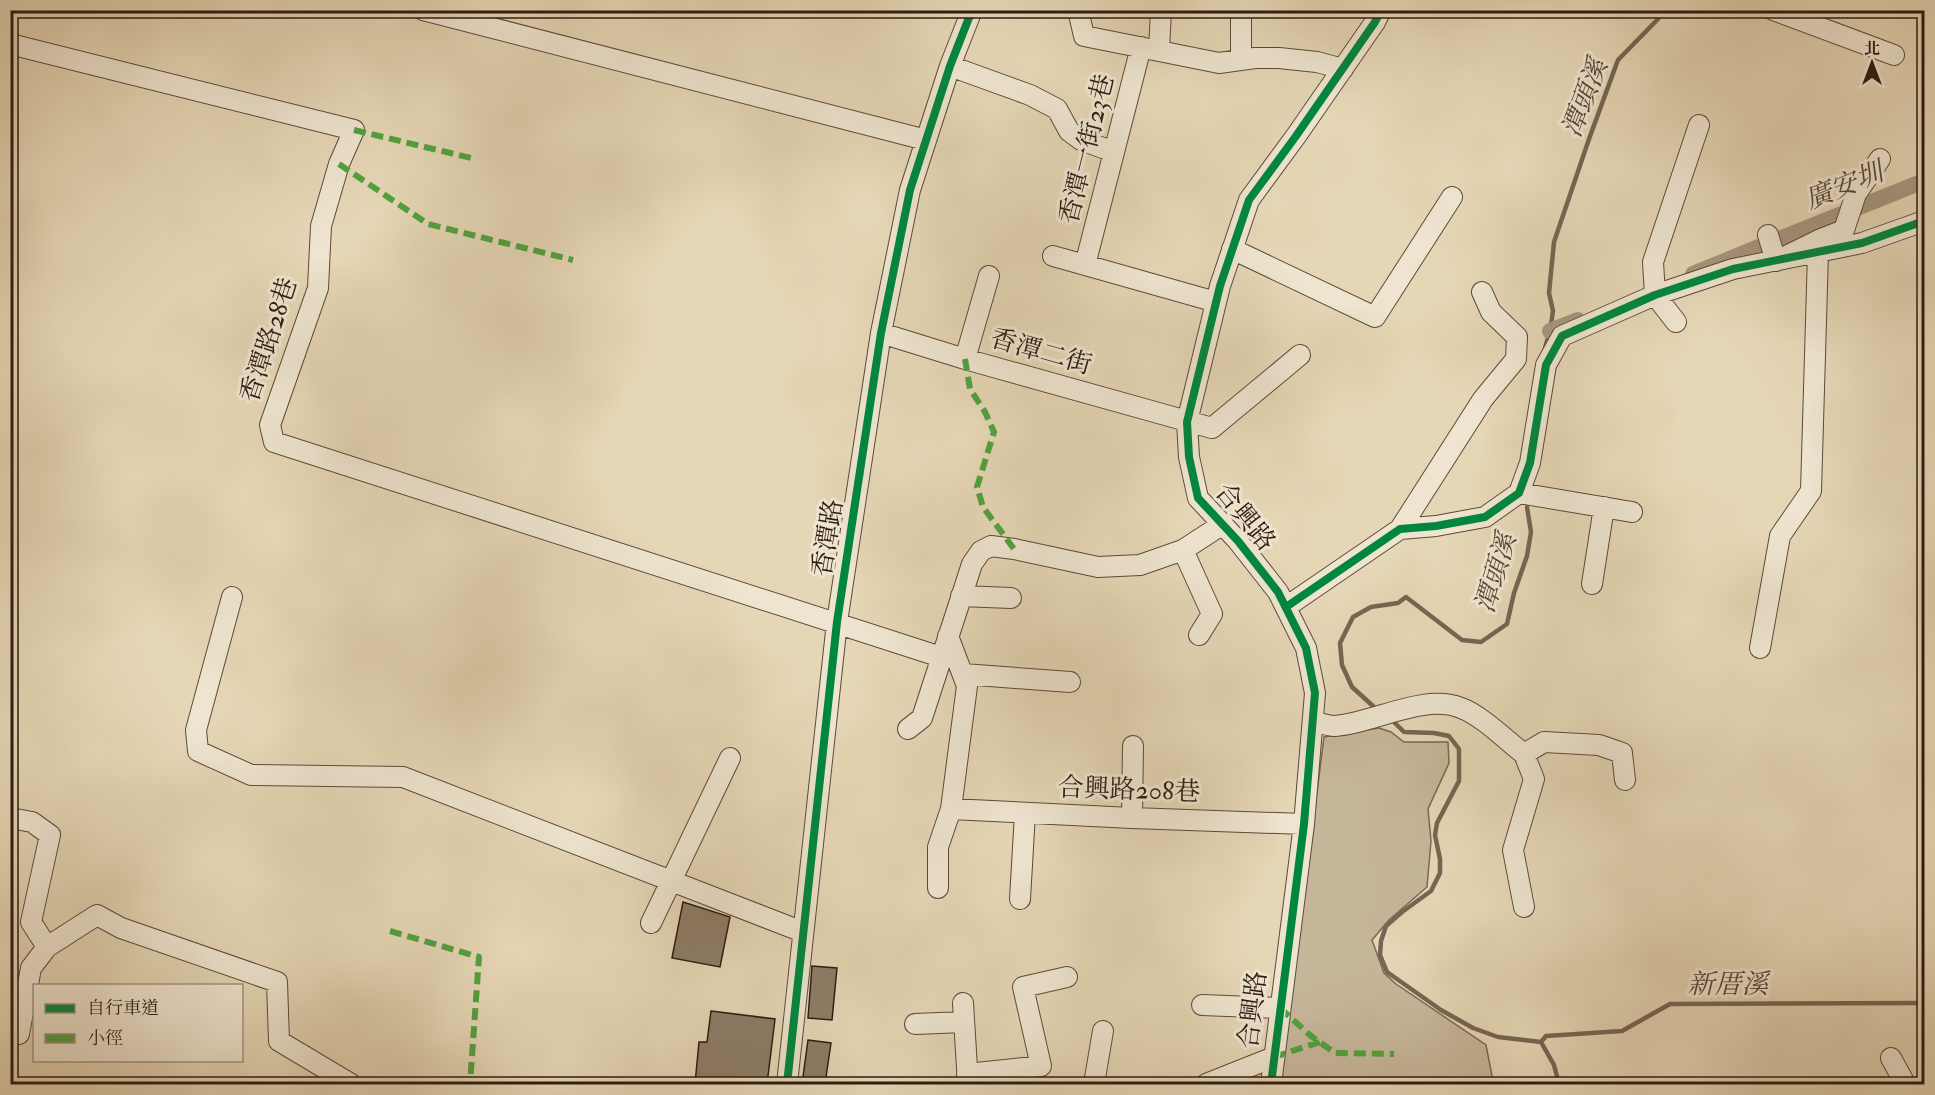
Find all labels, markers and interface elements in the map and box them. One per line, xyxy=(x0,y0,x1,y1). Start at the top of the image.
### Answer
north arrow xyxy=(1842,33,1902,93)
text: 北 xyxy=(1864,39,1880,59)
water label: 潭頭溪 xyxy=(1555,51,1616,142)
street label: 香潭一街23巷 xyxy=(1053,71,1121,227)
water label: 廣安圳 xyxy=(1800,154,1891,216)
street label: 香潭路28巷 xyxy=(234,274,304,406)
street label: 香潭二街 xyxy=(987,322,1095,382)
street label: 合興路 xyxy=(1208,477,1282,557)
street label: 香潭路 xyxy=(806,497,850,579)
water label: 潭頭溪 xyxy=(1468,527,1524,617)
street label: 合興路208巷 xyxy=(1057,772,1201,808)
water label: 新厝溪 xyxy=(1688,968,1771,1001)
street label: 合興路 xyxy=(1232,969,1274,1051)
legend xyxy=(33,984,243,1062)
text: 自行車道 xyxy=(87,997,159,1020)
text: 小徑 xyxy=(87,1027,123,1050)

